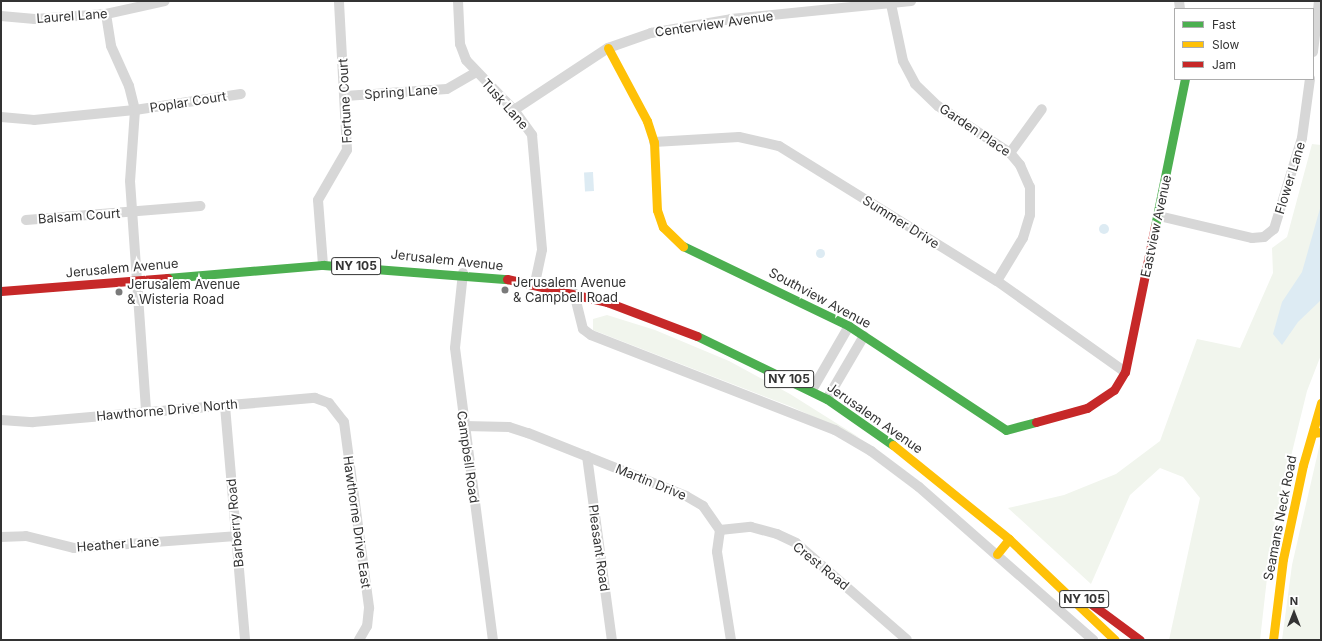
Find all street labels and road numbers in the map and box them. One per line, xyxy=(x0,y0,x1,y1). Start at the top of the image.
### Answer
street label: Laurel Lane xyxy=(36,6,108,26)
street label: Centerview Avenue xyxy=(654,8,774,40)
street label: Fortune Court xyxy=(335,58,355,144)
street label: Tusk Lane xyxy=(478,75,532,133)
street label: Spring Lane xyxy=(364,82,438,102)
street label: Poplar Court xyxy=(149,88,227,116)
street label: Garden Place xyxy=(937,101,1013,159)
street label: Flower Lane xyxy=(1272,140,1308,216)
street label: Eastview Avenue xyxy=(1138,173,1174,279)
street label: Summer Drive xyxy=(860,192,942,252)
street label: Balsam Court xyxy=(37,205,121,227)
street label: Jerusalem Avenue xyxy=(390,246,504,274)
street label: Jerusalem Avenue xyxy=(65,255,179,281)
road number: NY 105 xyxy=(331,256,381,276)
street label: Southview Avenue xyxy=(766,265,874,331)
road number: NY 105 xyxy=(764,369,814,389)
street label: Jerusalem Avenue xyxy=(824,379,926,457)
street label: Hawthorne Drive North xyxy=(96,396,238,424)
street label: Campbell Road xyxy=(454,410,482,504)
street label: Seamans Neck Road xyxy=(1260,454,1300,582)
street label: Hawthorne Drive East xyxy=(340,455,374,589)
street label: Martin Drive xyxy=(613,461,689,503)
street label: Barberry Road xyxy=(223,478,247,568)
street label: Pleasant Road xyxy=(585,504,613,592)
street label: Heather Lane xyxy=(76,533,160,555)
street label: Crest Road xyxy=(790,539,852,593)
road number: NY 105 xyxy=(1059,589,1109,609)

